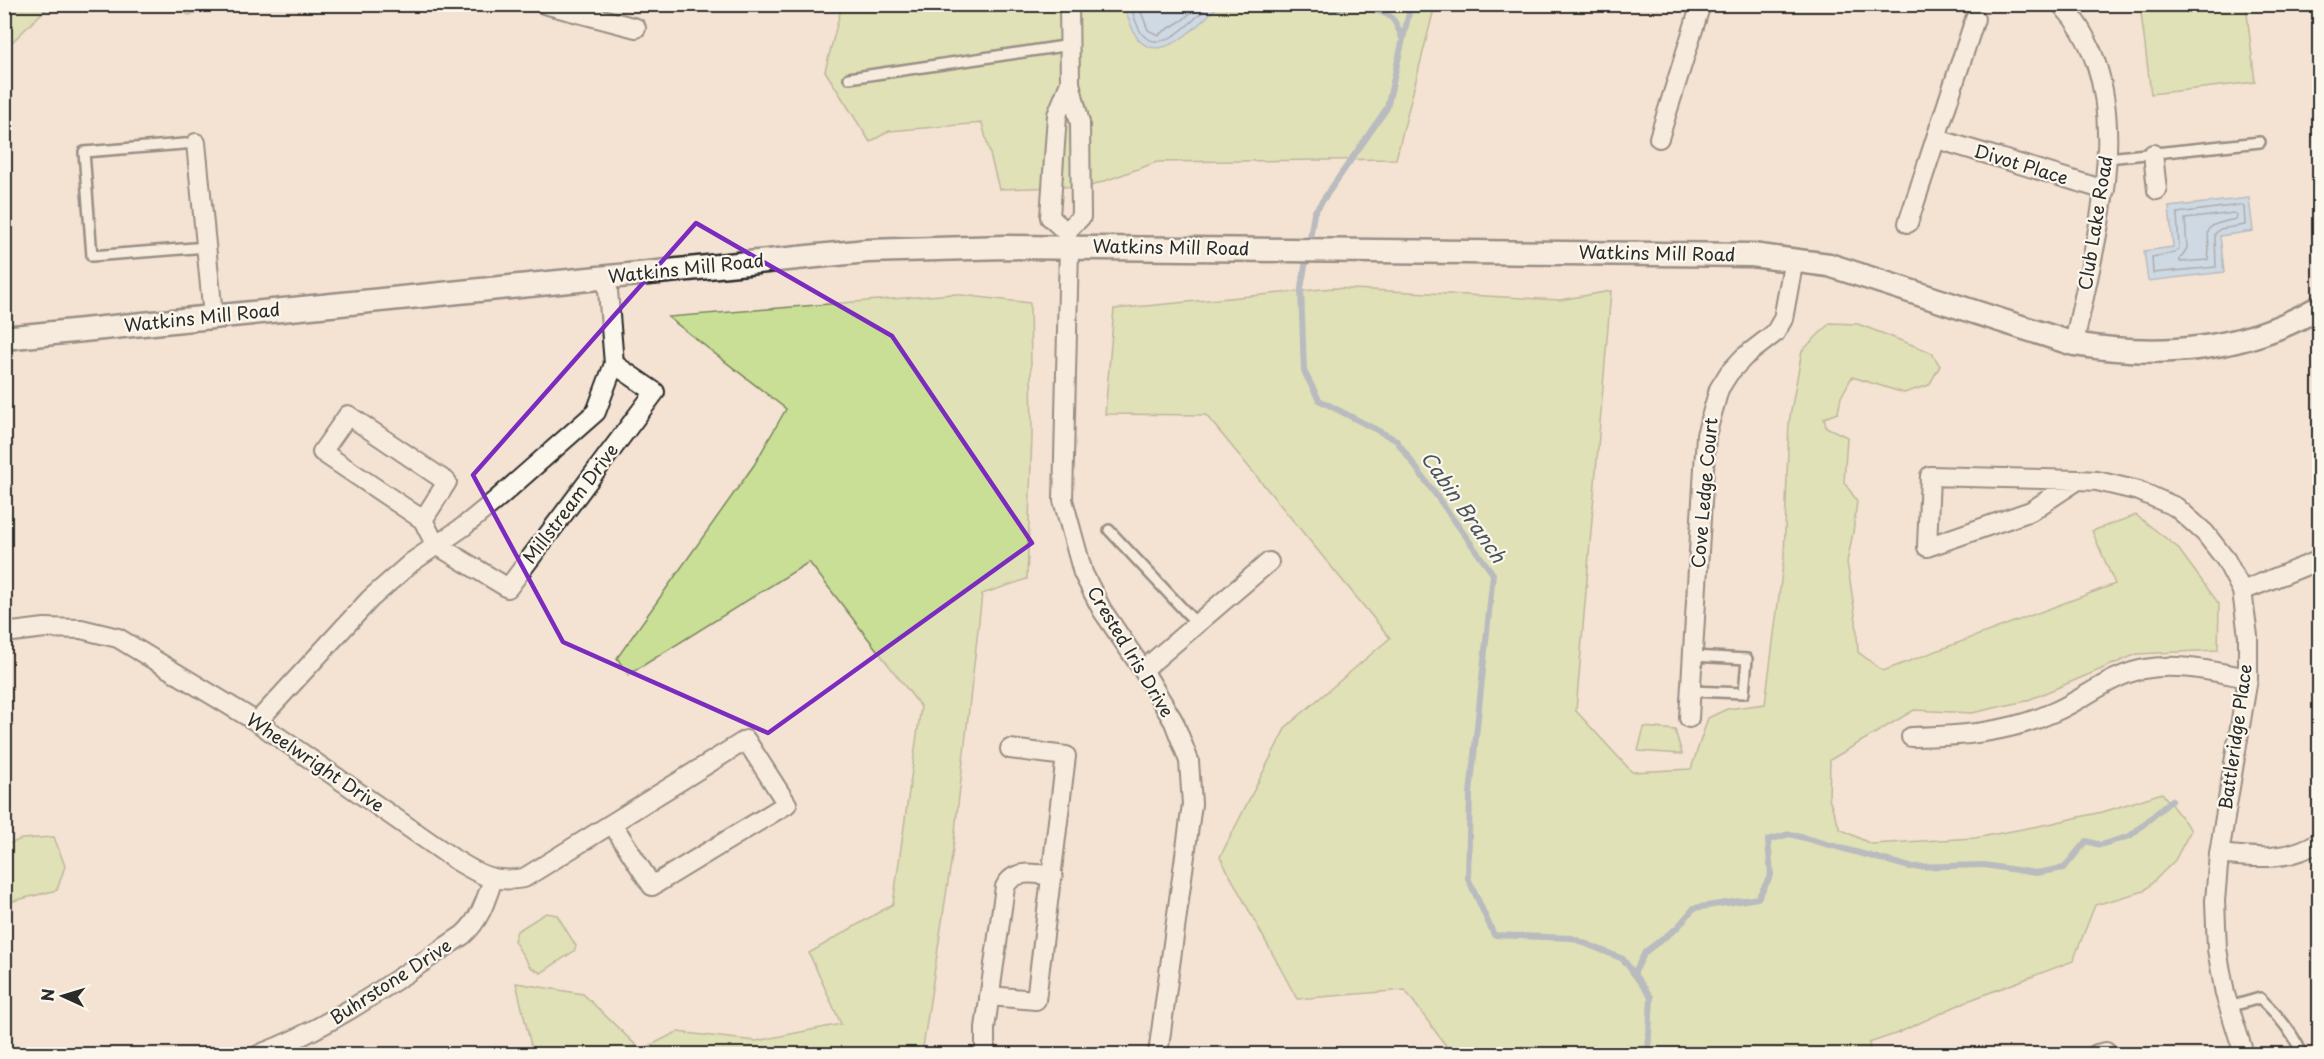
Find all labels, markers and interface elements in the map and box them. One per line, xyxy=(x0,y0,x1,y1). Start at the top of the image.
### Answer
street label: Divot Place xyxy=(1971,136,2072,191)
street label: Club Lake Road xyxy=(2071,154,2118,292)
street label: Watkins Mill Road xyxy=(1092,232,1250,261)
street label: Watkins Mill Road xyxy=(1578,238,1736,267)
street label: Watkins Mill Road xyxy=(606,246,765,289)
street label: Watkins Mill Road xyxy=(122,295,281,338)
street label: Cove Ledge Court xyxy=(1683,416,1724,569)
street label: Millstream Drive xyxy=(516,437,624,569)
water label: Cabin Branch xyxy=(1414,444,1514,569)
street label: Crested Iris Drive xyxy=(1081,580,1181,722)
street label: Battleridge Place xyxy=(2211,662,2258,811)
street label: Wheelwright Drive xyxy=(242,706,390,818)
street label: Buhrstone Drive xyxy=(324,931,456,1030)
north arrow xyxy=(33,966,93,1026)
text: N xyxy=(35,988,59,1002)

